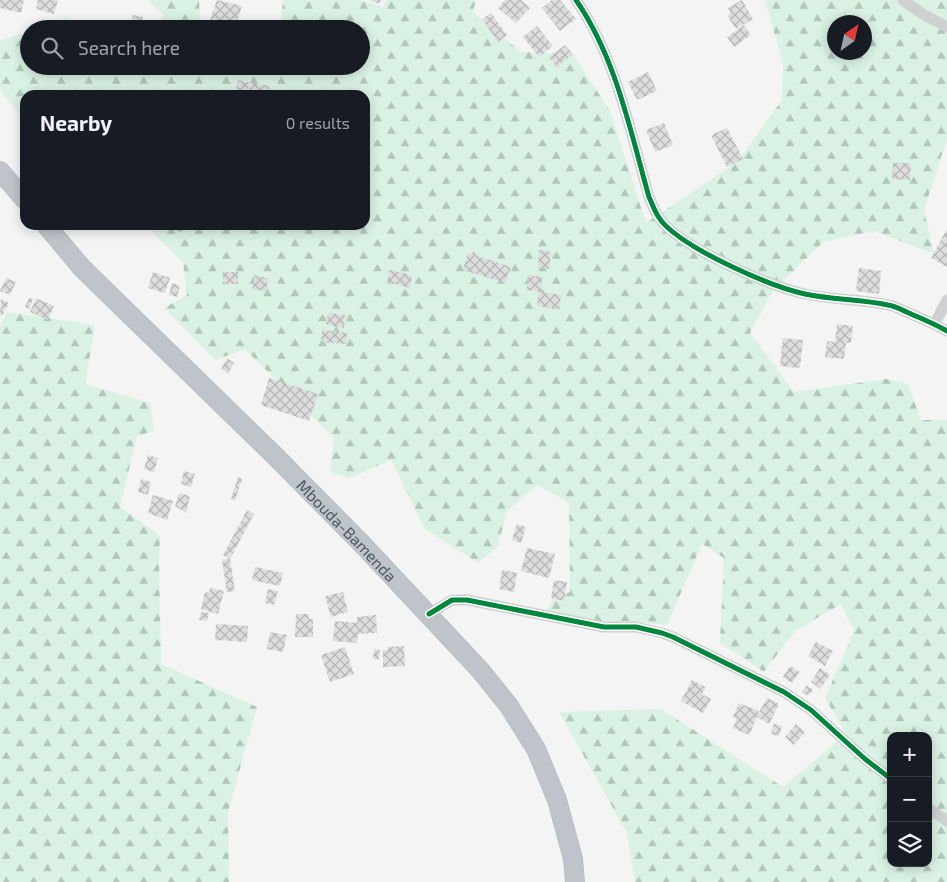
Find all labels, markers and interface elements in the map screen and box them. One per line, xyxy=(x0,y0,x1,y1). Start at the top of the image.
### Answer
north arrow xyxy=(827,15,872,60)
search box xyxy=(20,20,370,75)
icon: search xyxy=(38,34,66,62)
text: Search here xyxy=(78,36,180,59)
text: Nearby xyxy=(40,110,112,135)
text: 0 results xyxy=(286,113,350,132)
street label: Mbouda-Bamenda xyxy=(293,475,401,585)
map controls xyxy=(887,732,932,867)
button: + xyxy=(887,732,932,777)
button: − xyxy=(887,777,932,822)
button: layers xyxy=(887,822,932,867)

